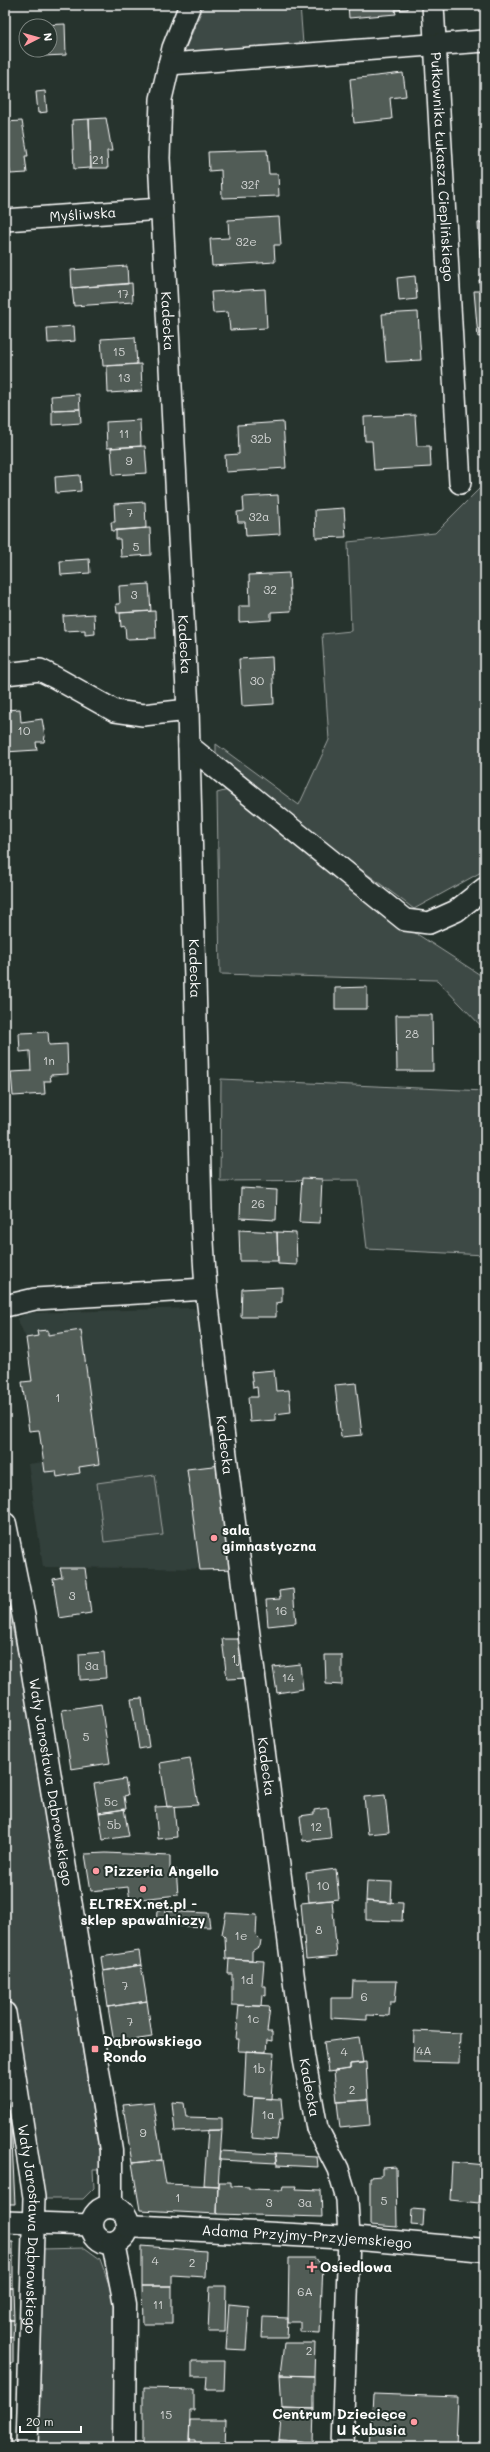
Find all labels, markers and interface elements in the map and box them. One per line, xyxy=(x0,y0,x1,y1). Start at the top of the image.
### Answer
north arrow xyxy=(18,18,58,58)
text: N xyxy=(41,32,56,42)
street label: Pułkownika Łukasza Cieplińskiego xyxy=(427,51,459,282)
house number: 21 xyxy=(92,151,104,167)
house number: 32f xyxy=(241,176,260,192)
street label: Myśliwska xyxy=(49,202,117,226)
house number: 32e xyxy=(235,233,257,249)
house number: 17 xyxy=(117,285,129,301)
street label: Kadecka xyxy=(157,291,179,351)
house number: 15 xyxy=(113,343,125,359)
house number: 13 xyxy=(118,369,130,385)
house number: 11 xyxy=(119,425,129,441)
house number: 32b xyxy=(250,430,272,446)
house number: 9 xyxy=(125,452,133,468)
house number: 7 xyxy=(127,504,134,520)
house number: 32a xyxy=(248,508,270,524)
house number: 5 xyxy=(133,538,140,554)
house number: 32 xyxy=(263,581,277,597)
house number: 3 xyxy=(130,586,138,602)
street label: Kadecka xyxy=(174,615,196,675)
house number: 30 xyxy=(250,672,265,688)
house number: 10 xyxy=(18,722,31,738)
street label: Kadecka xyxy=(185,939,205,998)
house number: 28 xyxy=(405,1025,419,1041)
house number: 1n xyxy=(43,1052,55,1068)
house number: 26 xyxy=(251,1195,265,1211)
house number: 1 xyxy=(55,1389,61,1405)
street label: Kadecka xyxy=(212,1415,238,1476)
place label: sala gimnastyczna xyxy=(222,1520,317,1555)
marker: sala gimnastyczna xyxy=(209,1533,219,1543)
house number: 3 xyxy=(68,1587,76,1603)
house number: 16 xyxy=(275,1602,287,1618)
house number: 1j xyxy=(231,1650,241,1666)
house number: 3a xyxy=(85,1657,99,1673)
house number: 14 xyxy=(282,1669,294,1685)
street label: Wały Jarosława Dąbrowskiego xyxy=(25,1677,78,1887)
house number: 5 xyxy=(83,1728,90,1744)
street label: Kadecka xyxy=(253,1736,280,1797)
house number: 5c xyxy=(104,1793,118,1809)
house number: 5b xyxy=(107,1816,121,1832)
house number: 12 xyxy=(310,1818,322,1834)
place label: Pizzeria Angello xyxy=(104,1861,219,1880)
marker: Pizzeria Angello xyxy=(91,1866,101,1876)
house number: 10 xyxy=(317,1877,330,1893)
marker: ELTREX.net.pl - sklep spawalniczy xyxy=(138,1884,148,1894)
place label: ELTREX.net.pl - sklep spawalniczy xyxy=(81,1894,206,1929)
house number: 8 xyxy=(315,1921,323,1937)
house number: 1e xyxy=(235,1927,247,1943)
house number: 1d xyxy=(241,1971,254,1987)
house number: 7 xyxy=(122,1977,129,1993)
house number: 6 xyxy=(360,1988,368,2004)
house number: 1c xyxy=(247,2010,259,2026)
house number: 7 xyxy=(127,2013,134,2029)
place label: Dąbrowskiego Rondo xyxy=(103,2031,202,2066)
house number: 4A xyxy=(416,2042,432,2058)
house number: 4 xyxy=(340,2043,348,2059)
marker: Dąbrowskiego Rondo xyxy=(90,2044,100,2054)
street label: Kadecka xyxy=(295,2057,325,2118)
house number: 1b xyxy=(252,2060,266,2076)
house number: 2 xyxy=(349,2081,355,2097)
house number: 1a xyxy=(262,2106,274,2122)
street label: Wały Jarosława Dąbrowskiego xyxy=(14,2123,44,2334)
house number: 9 xyxy=(139,2124,147,2140)
house number: 1 xyxy=(175,2189,181,2205)
house number: 5 xyxy=(381,2192,388,2208)
house number: 3 xyxy=(265,2194,273,2210)
house number: 3a xyxy=(298,2194,312,2210)
street label: Adama Przyjmy-Przyjemskiego xyxy=(201,2220,413,2252)
house number: 4 xyxy=(151,2252,159,2268)
house number: 2 xyxy=(189,2254,195,2270)
place label: Osiedlowa xyxy=(320,2257,392,2276)
marker: Osiedlowa xyxy=(307,2262,317,2272)
house number: 6A xyxy=(297,2283,313,2299)
house number: 11 xyxy=(153,2296,163,2312)
house number: 2 xyxy=(306,2342,312,2358)
place label: Centrum Dziecięce U Kubusia xyxy=(272,2404,406,2439)
house number: 15 xyxy=(160,2406,172,2422)
scale bar xyxy=(20,2408,81,2434)
text: 20 m xyxy=(26,2413,54,2429)
marker: Centrum Dziecięce U Kubusia xyxy=(409,2417,419,2427)

